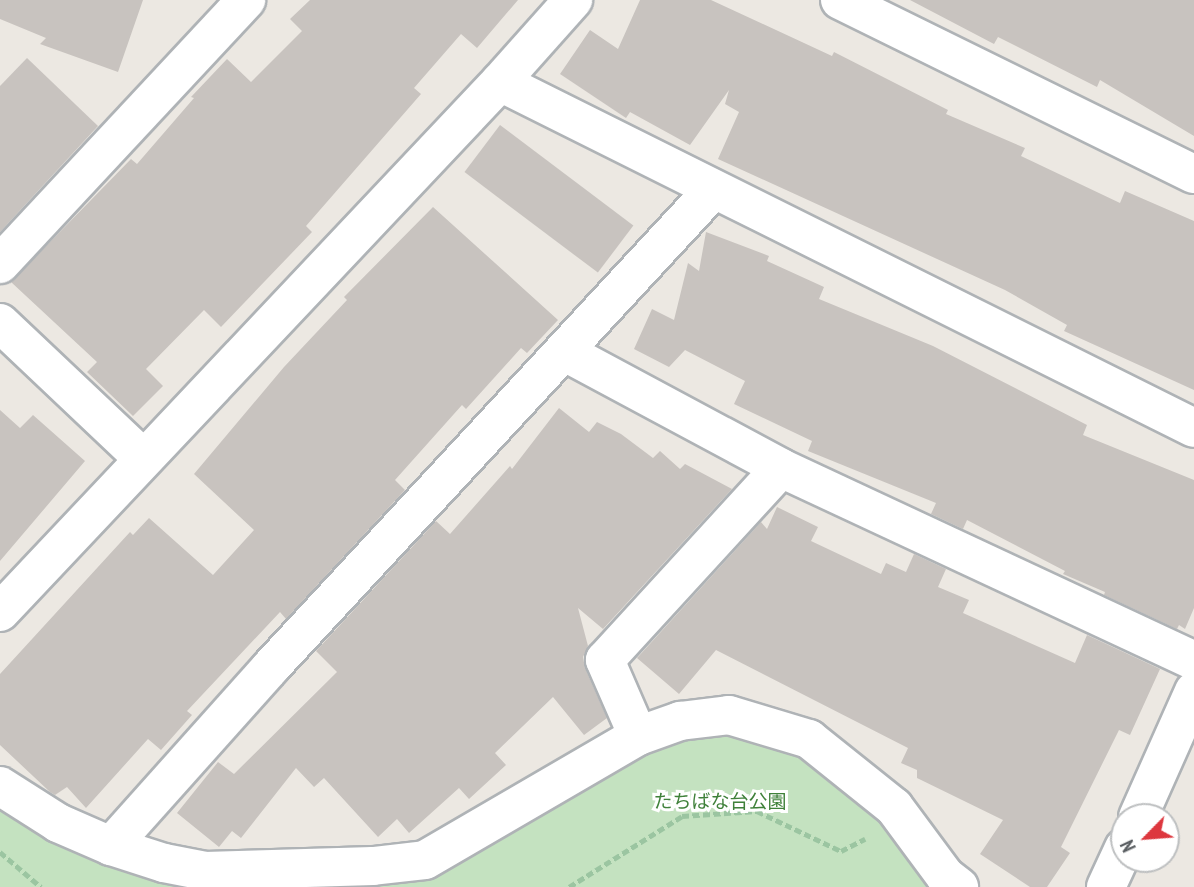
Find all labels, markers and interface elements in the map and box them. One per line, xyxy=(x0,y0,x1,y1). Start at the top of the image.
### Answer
park label: たちばな台公園 xyxy=(654,791,786,813)
north arrow xyxy=(1110,803,1180,873)
text: N xyxy=(1115,836,1141,856)

